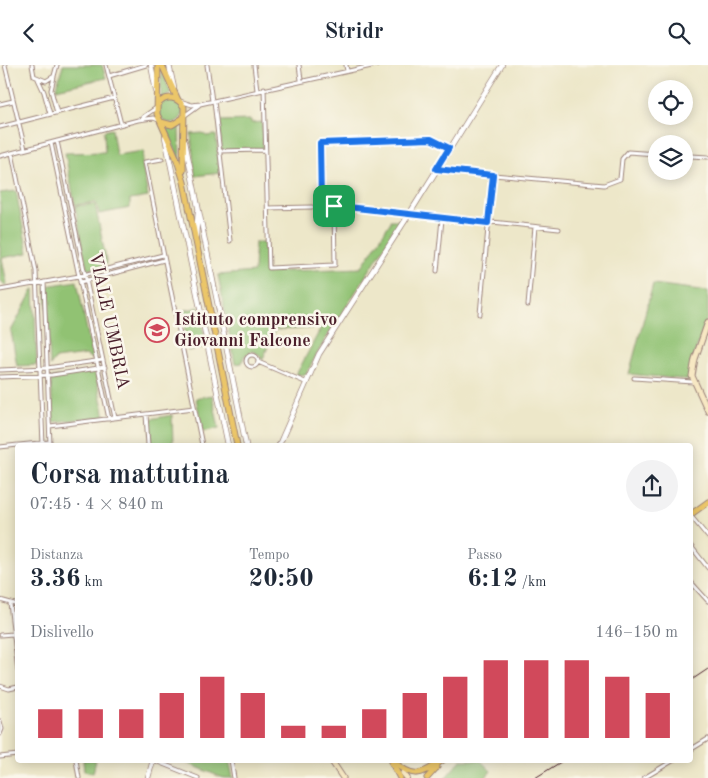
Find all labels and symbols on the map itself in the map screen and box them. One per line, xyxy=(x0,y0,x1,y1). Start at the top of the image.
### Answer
pin xyxy=(313,185,355,227)
street label: VIALE UMBRIA xyxy=(86,251,132,391)
place label: Istituto comprensivo Giovanni Falcone xyxy=(174,311,337,350)
school or university icon: Istituto comprensivo Giovanni Falcone xyxy=(144,317,170,343)

